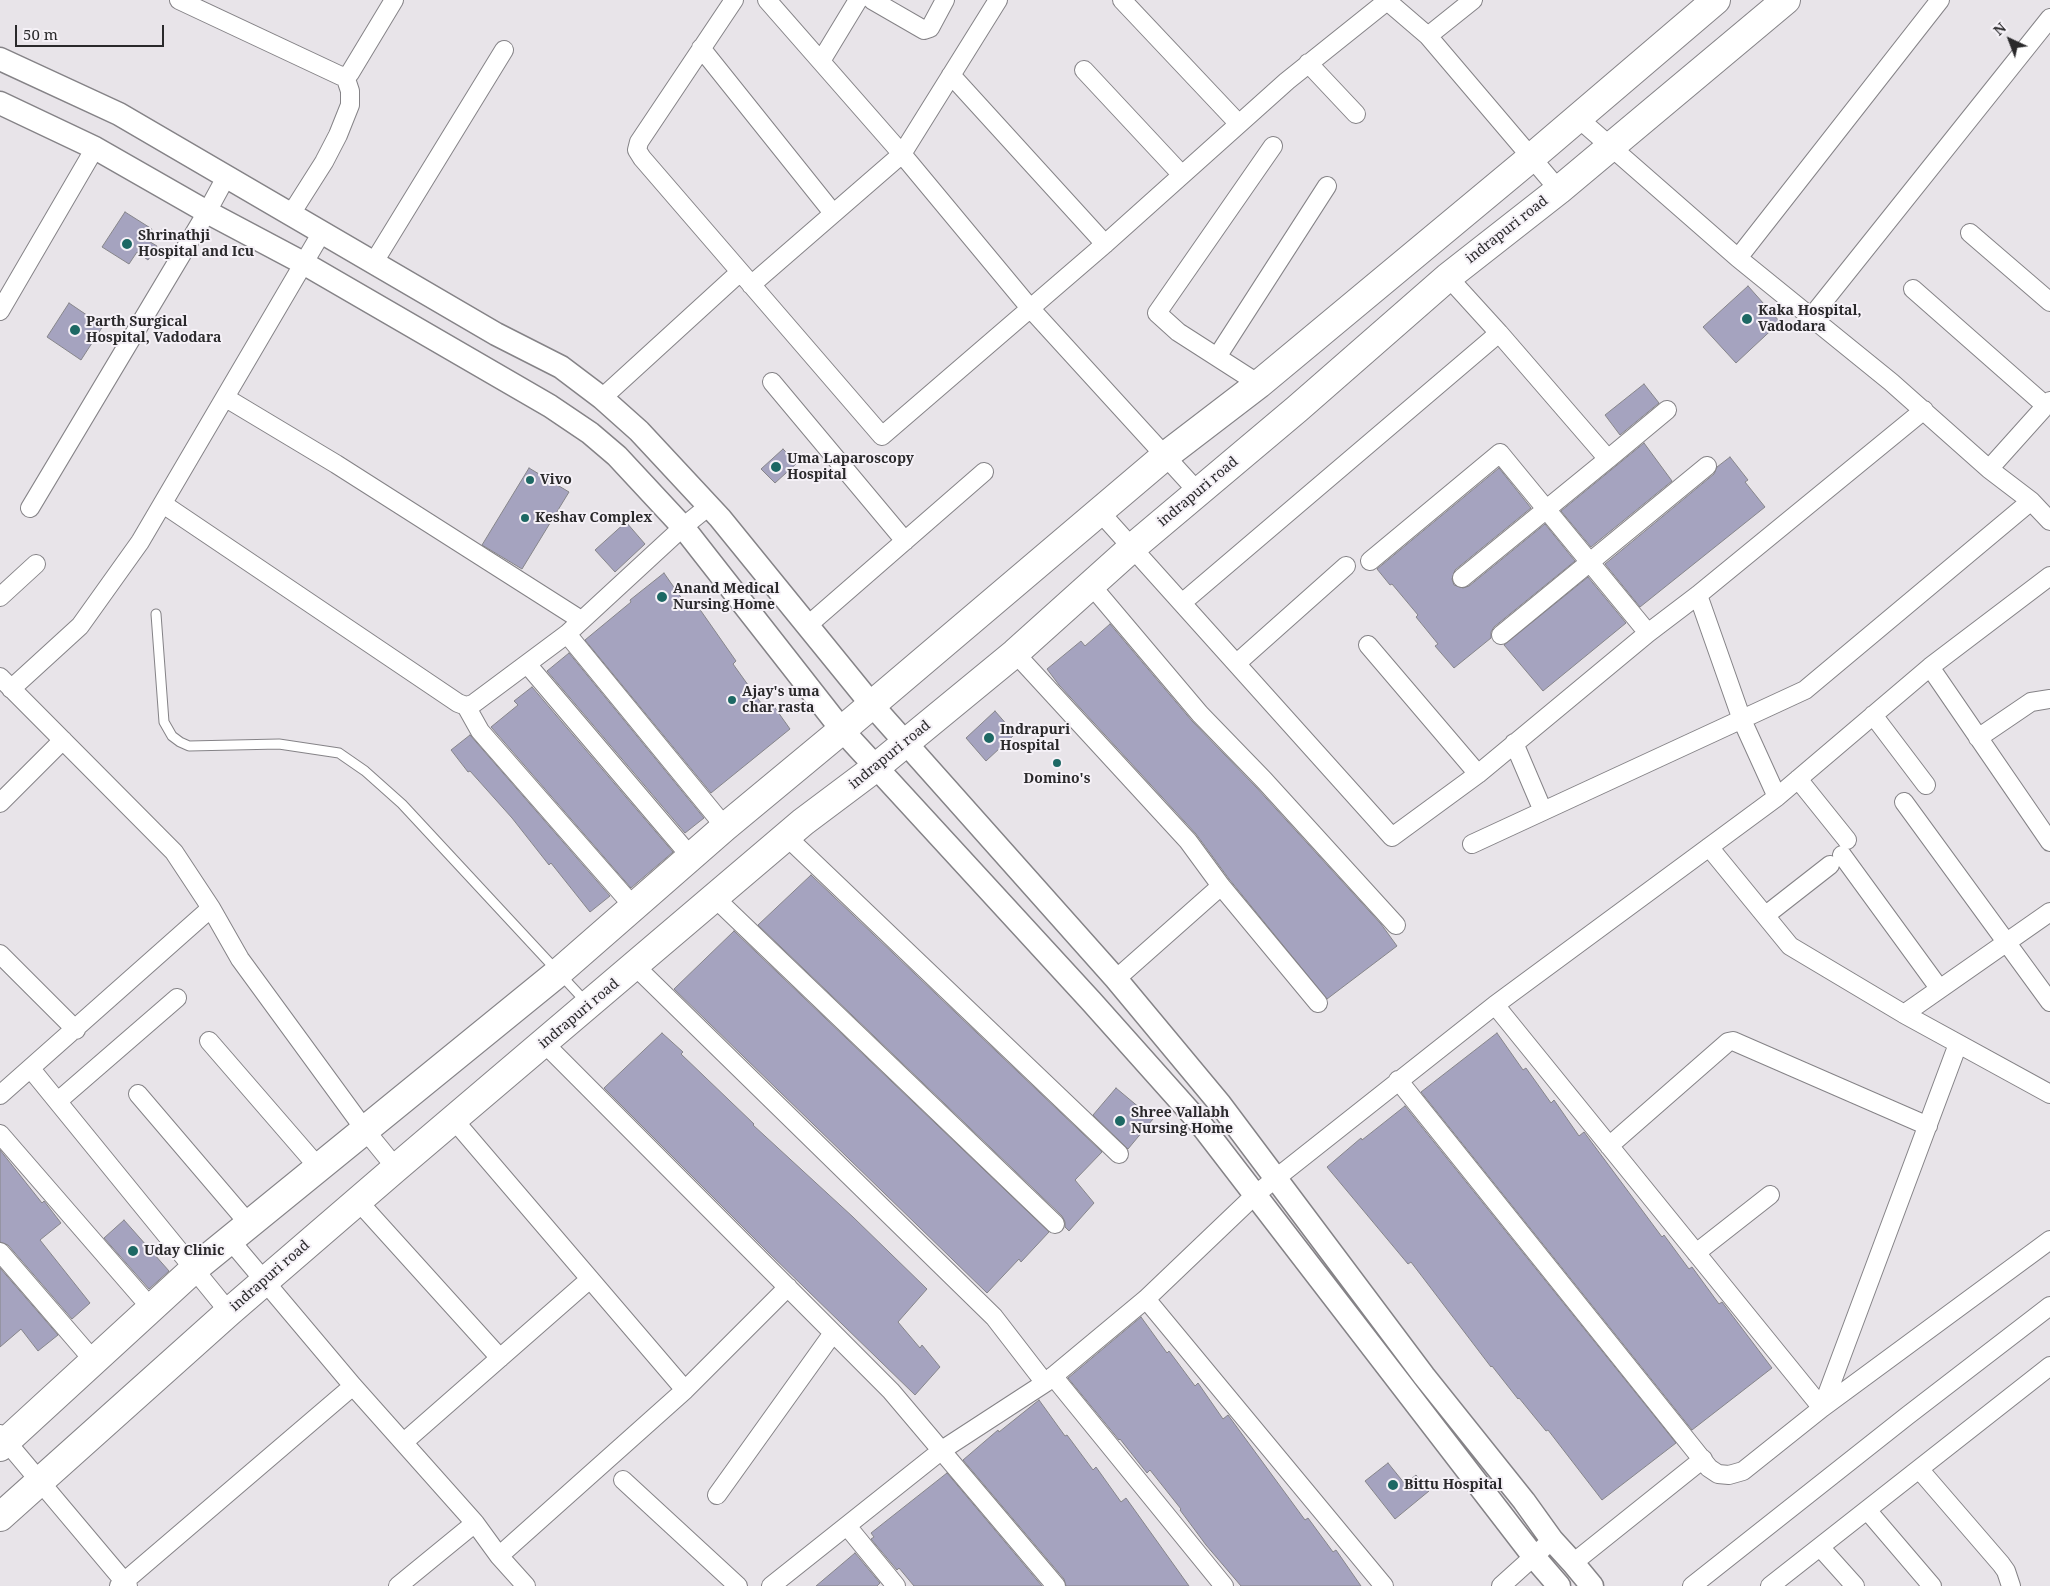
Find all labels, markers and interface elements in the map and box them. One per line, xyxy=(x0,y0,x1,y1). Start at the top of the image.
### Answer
scale bar xyxy=(18,15,166,47)
north arrow xyxy=(1985,15,2035,65)
text: N xyxy=(1989,18,2010,39)
text: 50 m xyxy=(23,24,58,44)
street label: indrapuri road xyxy=(1463,193,1551,267)
place label: Shrinathji Hospital and Icu xyxy=(138,228,254,260)
marker: Shrinathji Hospital and Icu xyxy=(120,237,134,251)
place label: Kaka Hospital, Vadodara xyxy=(1758,303,1862,336)
marker: Kaka Hospital, Vadodara xyxy=(1740,312,1754,326)
place label: Parth Surgical Hospital, Vadodara xyxy=(86,314,221,347)
marker: Parth Surgical Hospital, Vadodara xyxy=(68,323,82,337)
place label: Uma Laparoscopy Hospital xyxy=(787,451,914,484)
street label: indrapuri road xyxy=(1154,454,1242,530)
marker: Uma Laparoscopy Hospital xyxy=(769,460,783,474)
place label: Vivo xyxy=(540,472,572,488)
marker: Vivo xyxy=(524,474,536,486)
place label: Keshav Complex xyxy=(535,510,652,526)
marker: Keshav Complex xyxy=(519,512,531,524)
place label: Anand Medical Nursing Home xyxy=(673,581,779,614)
marker: Anand Medical Nursing Home xyxy=(655,590,669,604)
place label: Ajay's uma char rasta xyxy=(742,684,820,716)
marker: Ajay's uma char rasta xyxy=(726,694,738,706)
street label: indrapuri road xyxy=(846,717,934,793)
place label: Indrapuri Hospital xyxy=(1000,722,1070,754)
marker: Indrapuri Hospital xyxy=(982,731,996,745)
marker: Domino's xyxy=(1051,757,1063,769)
place label: Domino's xyxy=(1024,771,1090,787)
street label: indrapuri road xyxy=(535,976,623,1052)
place label: Shree Vallabh Nursing Home xyxy=(1131,1105,1233,1138)
marker: Shree Vallabh Nursing Home xyxy=(1113,1114,1127,1128)
street label: indrapuri road xyxy=(227,1237,313,1315)
place label: Uday Clinic xyxy=(144,1243,224,1259)
marker: Uday Clinic xyxy=(126,1244,140,1258)
place label: Bittu Hospital xyxy=(1404,1477,1502,1493)
marker: Bittu Hospital xyxy=(1386,1478,1400,1492)

